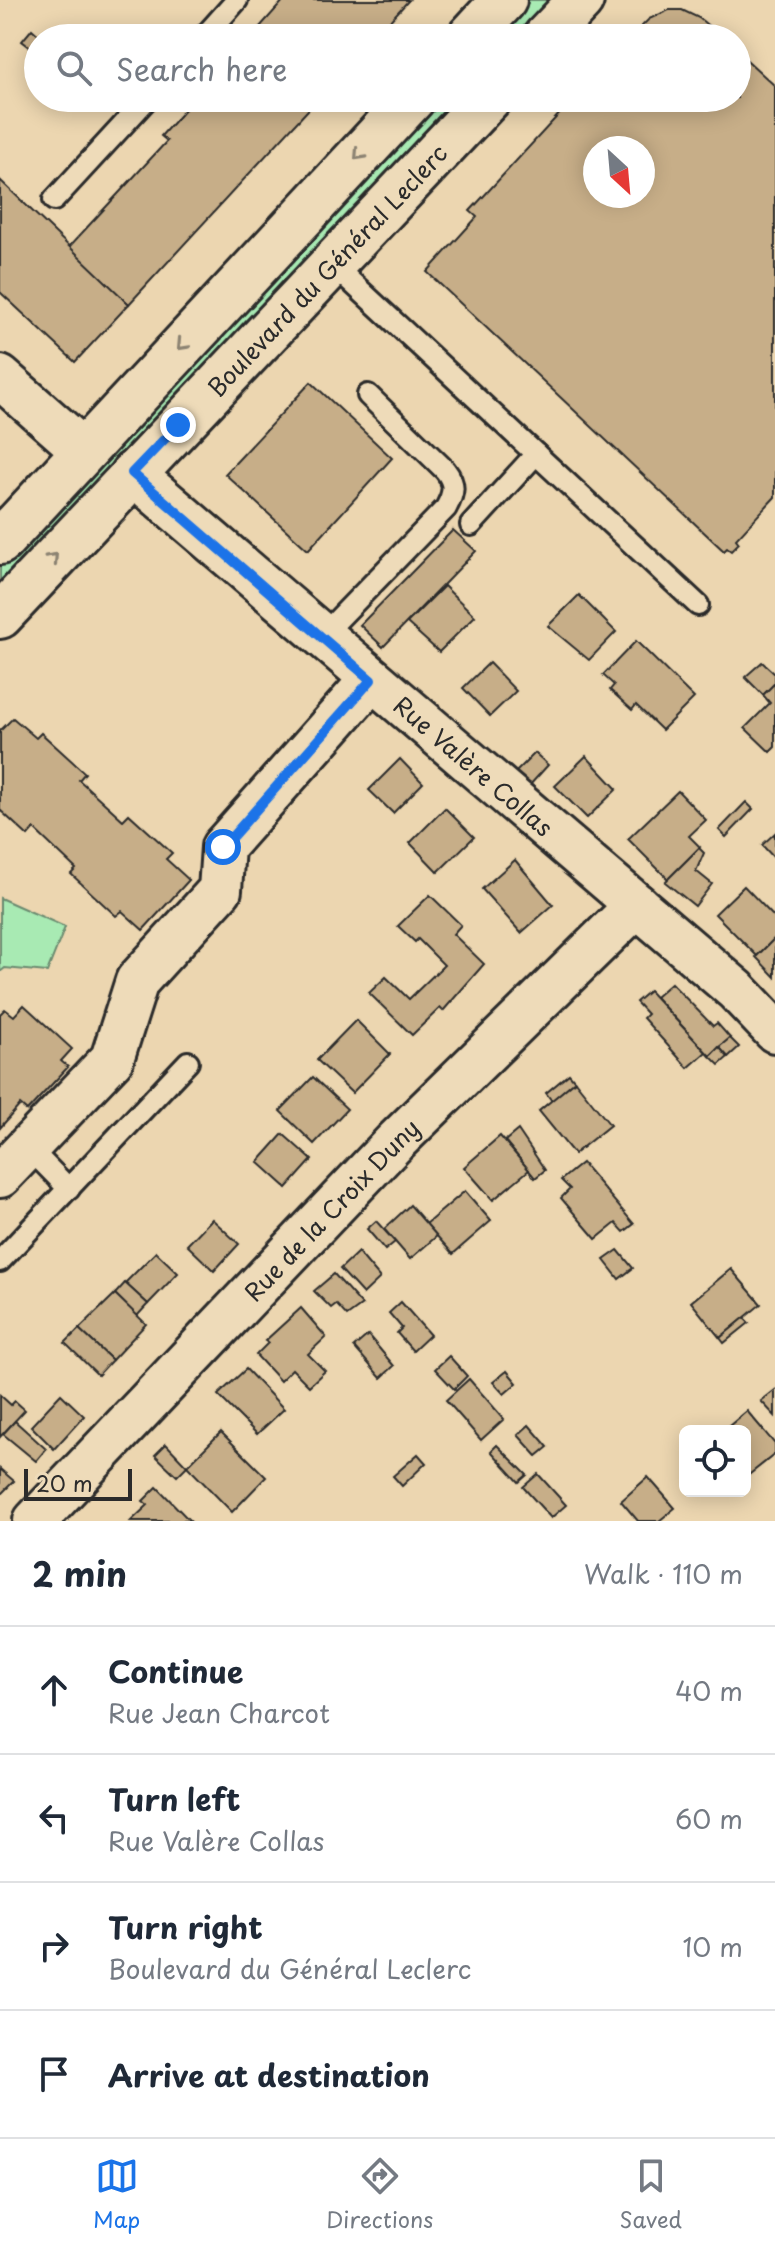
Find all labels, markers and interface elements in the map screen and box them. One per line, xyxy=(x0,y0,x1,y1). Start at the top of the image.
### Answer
search box xyxy=(24,24,751,112)
icon: search xyxy=(52,46,96,90)
text: Search here xyxy=(116,46,288,91)
street label: Boulevard du Général Leclerc xyxy=(198,135,455,404)
north arrow xyxy=(583,136,655,208)
one-way arrow xyxy=(354,146,369,160)
one-way arrow xyxy=(177,335,191,350)
route end xyxy=(160,407,196,443)
one-way arrow xyxy=(43,553,57,568)
street label: Rue Valère Collas xyxy=(386,687,561,844)
route start xyxy=(205,829,241,865)
street label: Rue de la Croix Duny xyxy=(235,1110,427,1309)
map controls xyxy=(679,1425,751,1497)
button: locate xyxy=(679,1425,751,1497)
scale bar xyxy=(24,1465,132,1501)
text: 20 m xyxy=(36,1466,93,1499)
text: 2 min xyxy=(32,1547,127,1599)
text: Walk · 110 m xyxy=(584,1554,743,1593)
text: Continue xyxy=(108,1648,243,1693)
icon: ahead xyxy=(32,1668,76,1712)
text: 40 m xyxy=(675,1671,743,1710)
text: Rue Jean Charcot xyxy=(108,1693,330,1732)
text: Turn left xyxy=(108,1776,240,1821)
icon: left xyxy=(32,1796,76,1840)
text: 60 m xyxy=(675,1799,743,1838)
text: Rue Valère Collas xyxy=(108,1821,324,1860)
text: Turn right xyxy=(108,1904,263,1949)
icon: right xyxy=(32,1924,76,1968)
text: 10 m xyxy=(682,1927,743,1966)
text: Boulevard du Général Leclerc xyxy=(108,1949,471,1988)
icon: arrive xyxy=(32,2052,76,2096)
text: Arrive at destination xyxy=(108,2052,430,2097)
tab: Map xyxy=(93,2154,140,2235)
tab: Directions xyxy=(326,2154,433,2235)
tab: Saved xyxy=(619,2154,682,2235)

